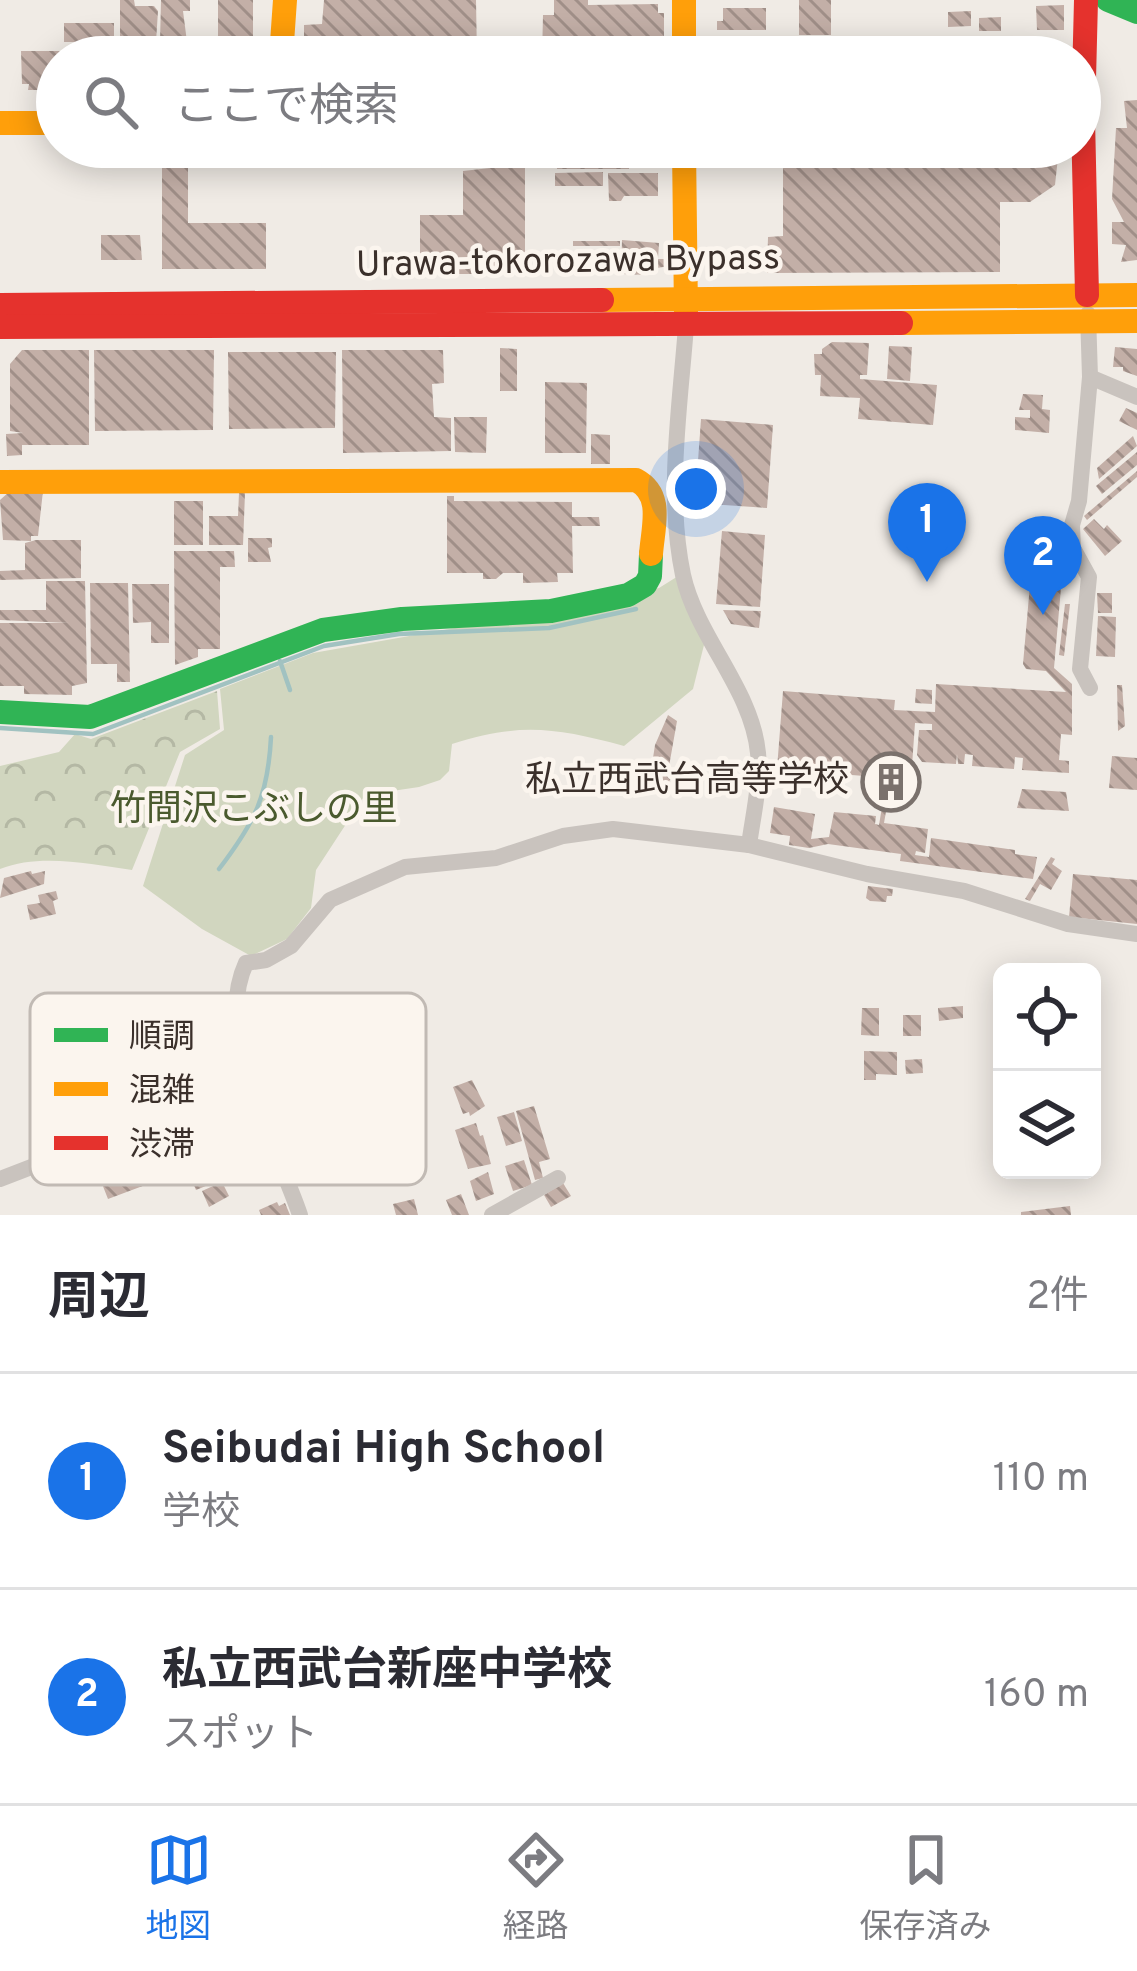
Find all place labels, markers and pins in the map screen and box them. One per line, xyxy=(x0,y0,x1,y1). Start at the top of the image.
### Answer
pin: 1 xyxy=(888,483,966,582)
pin: 2 xyxy=(1004,516,1082,615)
building icon: 私立西武台高等学校 xyxy=(860,751,922,813)
place label: 私立西武台高等学校 xyxy=(525,759,849,805)

